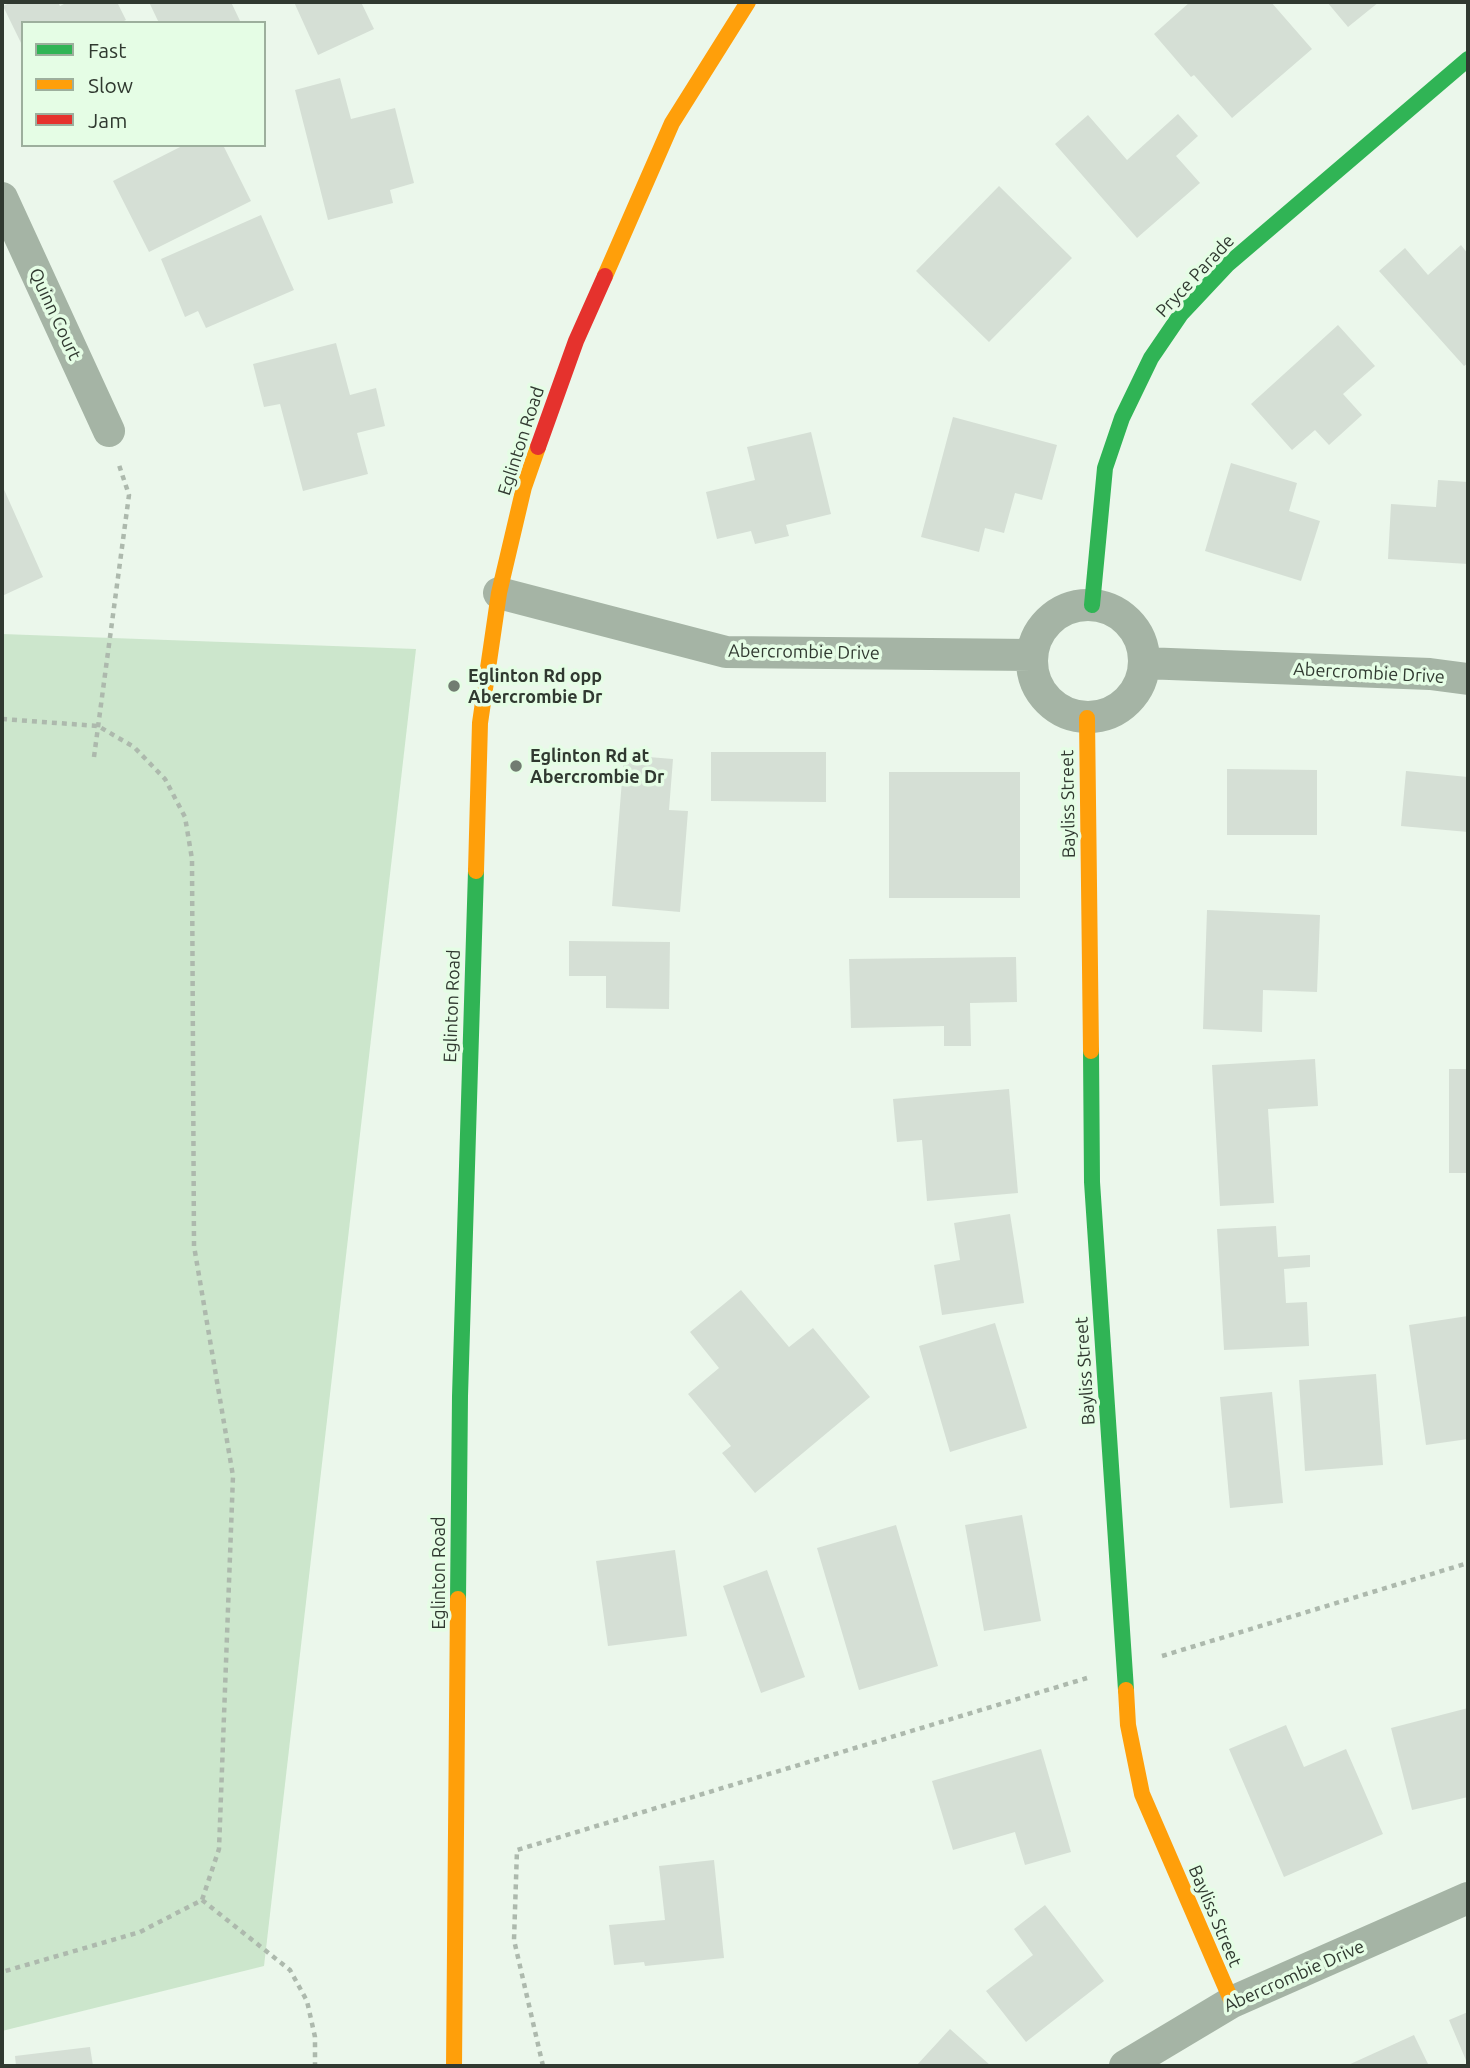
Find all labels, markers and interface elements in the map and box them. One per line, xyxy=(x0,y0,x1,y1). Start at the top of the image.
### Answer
legend xyxy=(21,21,266,147)
text: Fast xyxy=(88,38,126,62)
text: Slow xyxy=(88,73,133,97)
text: Jam xyxy=(88,108,127,132)
street label: Pryce Parade xyxy=(1151,230,1239,322)
street label: Quinn Court xyxy=(24,265,86,363)
street label: Eglinton Road xyxy=(493,384,549,498)
street label: Abercrombie Drive xyxy=(728,640,880,664)
street label: Abercrombie Drive xyxy=(1293,658,1445,688)
place label: Eglinton Rd opp Abercrombie Dr xyxy=(468,665,602,708)
marker: Eglinton Rd opp Abercrombie Dr xyxy=(446,678,462,694)
place label: Eglinton Rd at Abercrombie Dr xyxy=(530,745,664,788)
street label: Bayliss Street xyxy=(1056,750,1080,858)
marker: Eglinton Rd at Abercrombie Dr xyxy=(508,758,524,774)
street label: Eglinton Road xyxy=(439,949,465,1063)
street label: Bayliss Street xyxy=(1070,1316,1100,1426)
street label: Eglinton Road xyxy=(428,1516,450,1630)
street label: Bayliss Street xyxy=(1184,1862,1246,1970)
street label: Abercrombie Drive xyxy=(1220,1935,1368,2017)

